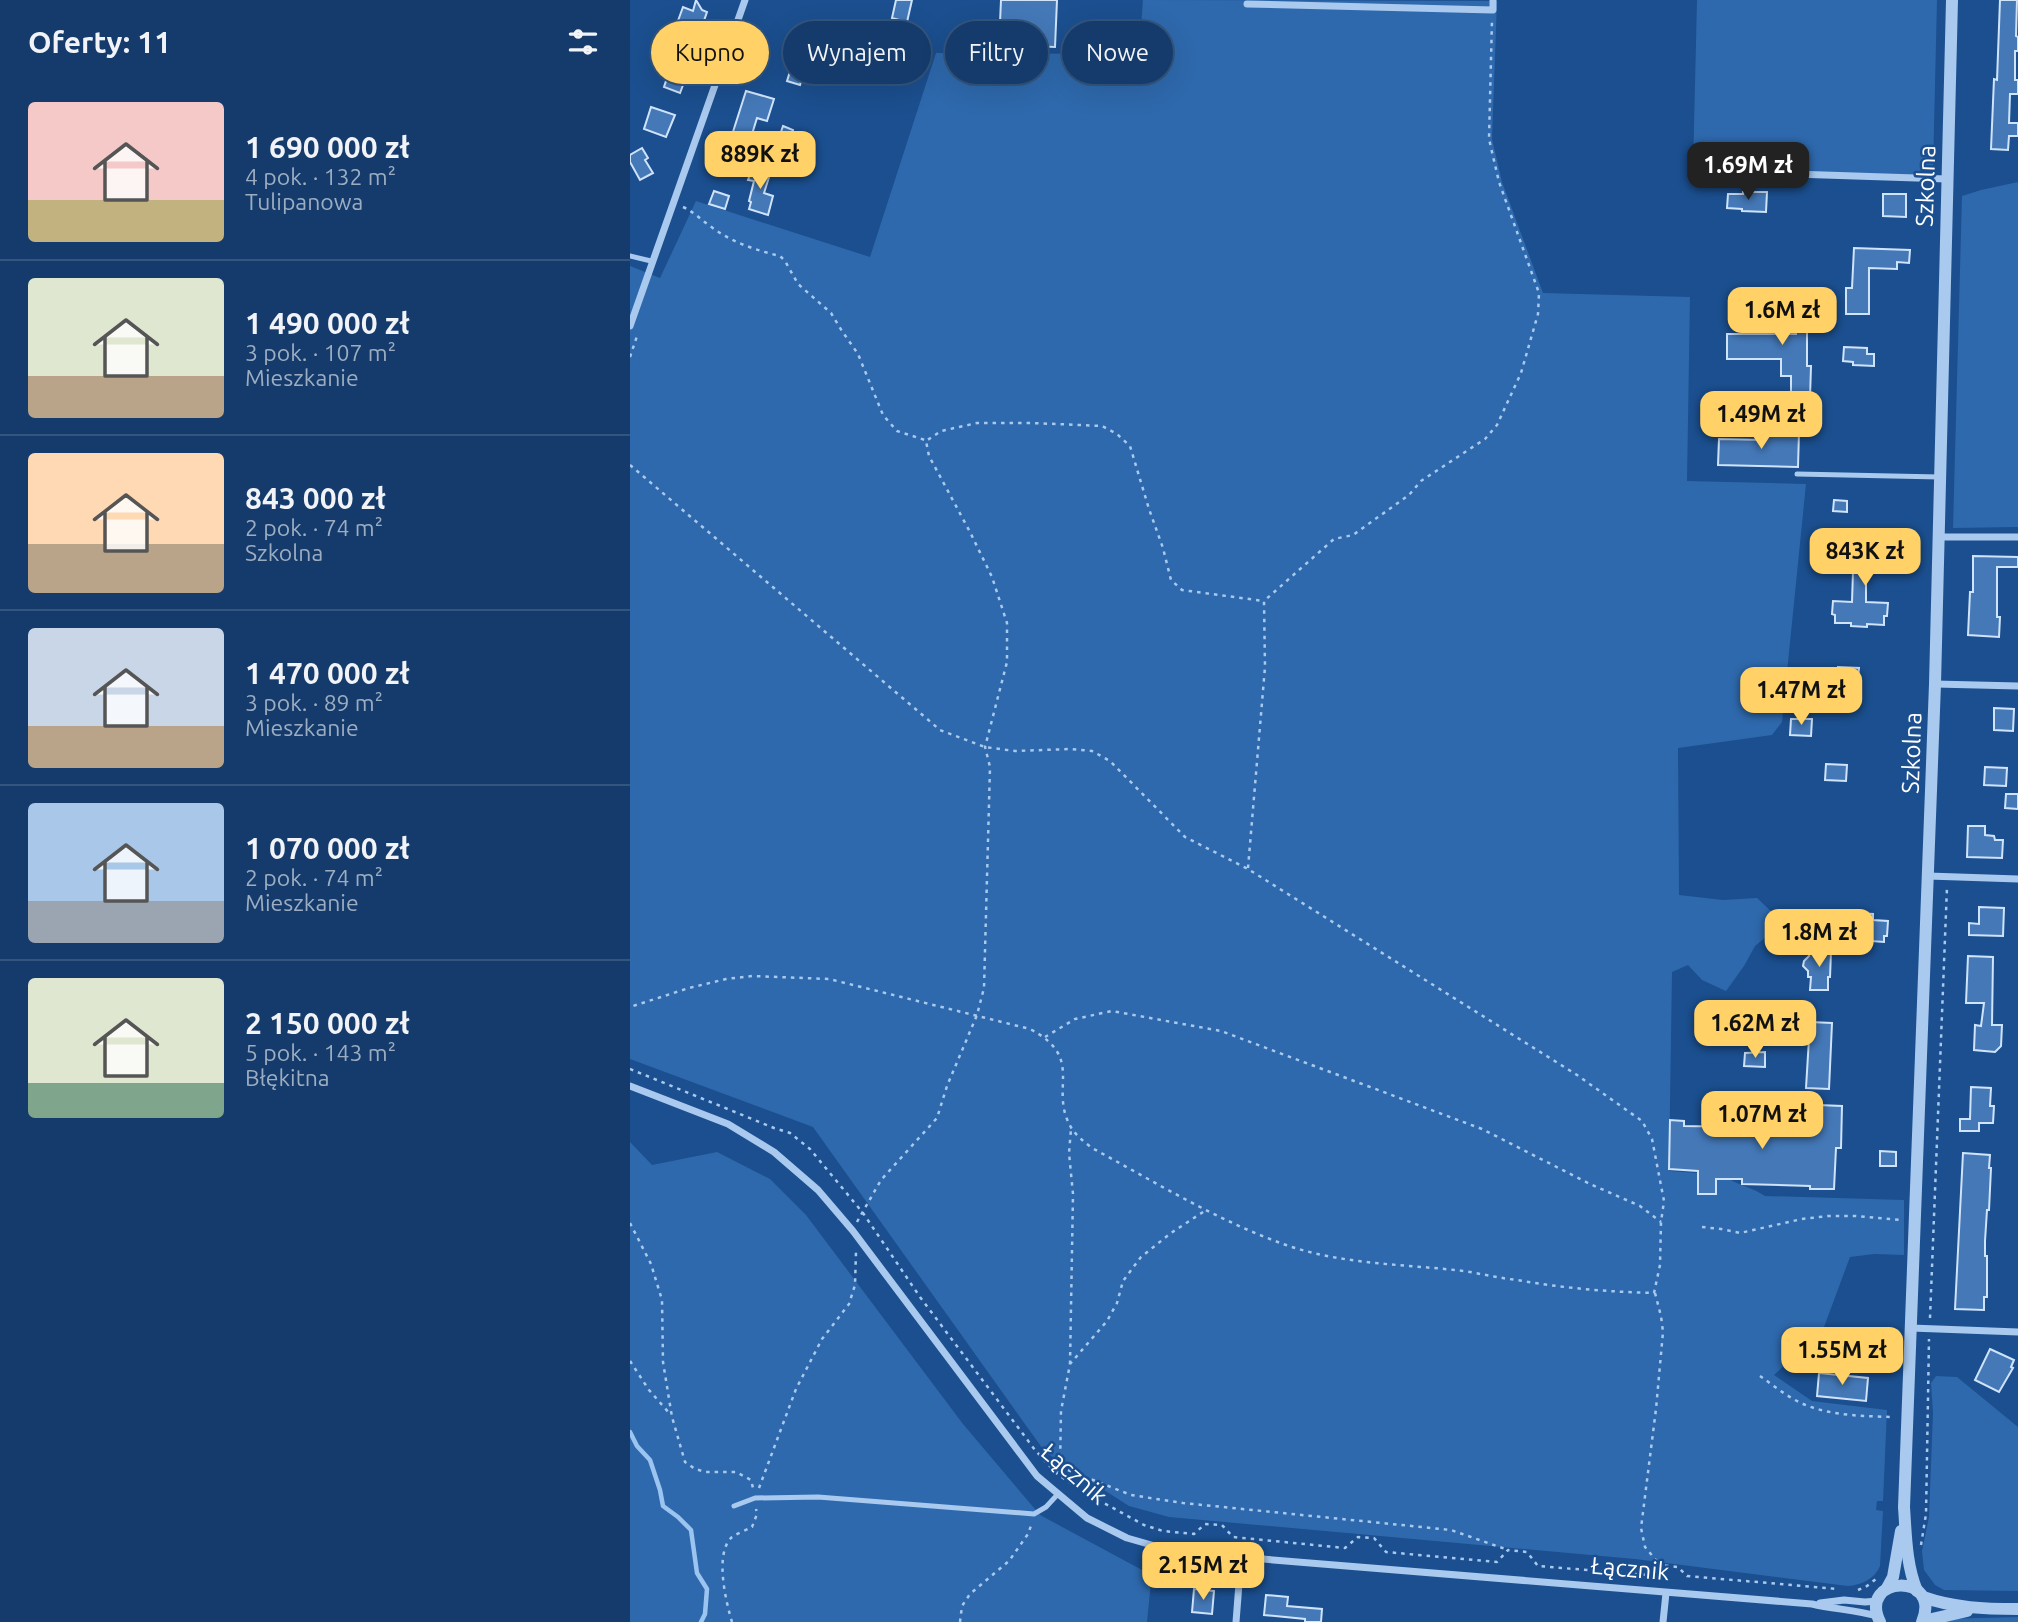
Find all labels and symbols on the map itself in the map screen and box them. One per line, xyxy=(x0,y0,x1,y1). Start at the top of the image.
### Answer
pin: 889K zł xyxy=(695,132,825,191)
pin: 1.69M zł xyxy=(1676,142,1820,202)
street label: Szkolna xyxy=(1911,145,1940,227)
pin: 1.6M zł xyxy=(1717,288,1847,347)
pin: 1.49M zł xyxy=(1689,392,1833,451)
pin: 843K zł xyxy=(1800,528,1930,588)
pin: 1.47M zł xyxy=(1729,668,1873,727)
street label: Szkolna xyxy=(1897,712,1926,794)
pin: 1.8M zł xyxy=(1754,909,1884,969)
pin: 1.62M zł xyxy=(1683,1000,1827,1060)
pin: 1.07M zł xyxy=(1690,1092,1834,1151)
pin: 1.55M zł xyxy=(1770,1328,1914,1387)
street label: Łącznik xyxy=(1036,1438,1113,1510)
pin: 2.15M zł xyxy=(1131,1542,1275,1602)
street label: Łącznik xyxy=(1590,1552,1670,1585)

